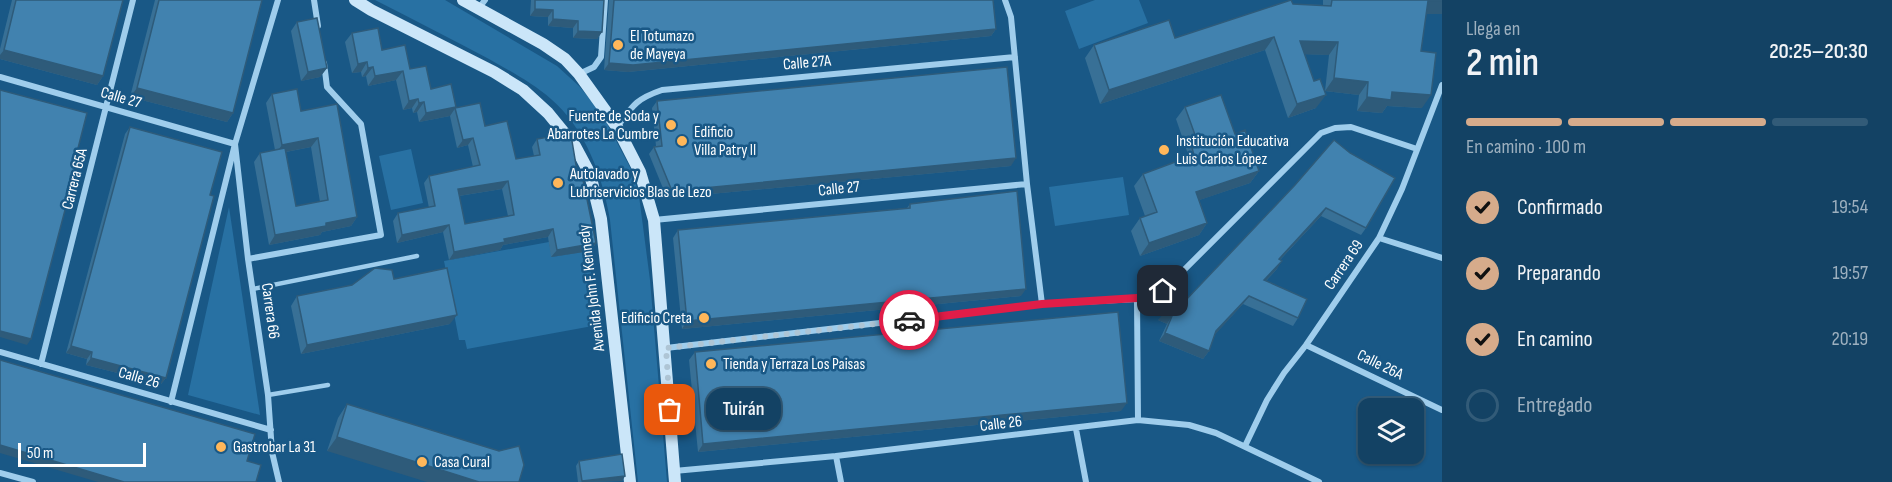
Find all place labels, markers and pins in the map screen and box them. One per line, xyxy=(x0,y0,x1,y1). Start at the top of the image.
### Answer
place label: El Totumazo de Mayeya xyxy=(630,27,694,64)
marker: El Totumazo de Mayeya xyxy=(611,38,625,52)
place label: Fuente de Soda y Abarrotes La Cumbre xyxy=(546,107,659,144)
marker: Fuente de Soda y Abarrotes La Cumbre xyxy=(664,118,678,132)
place label: Edificio Villa Patry II xyxy=(694,123,756,160)
place label: Institución Educativa Luis Carlos López xyxy=(1176,132,1289,169)
marker: Edificio Villa Patry II xyxy=(675,134,689,148)
marker: Institución Educativa Luis Carlos López xyxy=(1157,143,1171,157)
place label: Autolavado y Lubriservicios Blas de Lezo xyxy=(569,165,712,202)
marker: Autolavado y Lubriservicios Blas de Lezo xyxy=(551,176,565,190)
pin xyxy=(1137,265,1188,316)
place label: Edificio Creta xyxy=(621,309,692,328)
marker: Edificio Creta xyxy=(697,311,711,325)
place label: Tienda y Terraza Los Paisas xyxy=(723,355,865,374)
marker: Tienda y Terraza Los Paisas xyxy=(704,357,718,371)
pin xyxy=(644,384,695,435)
callout: Tuirán xyxy=(706,389,781,431)
place label: Gastrobar La 31 xyxy=(233,438,316,457)
marker: Gastrobar La 31 xyxy=(214,440,228,454)
place label: Casa Cural xyxy=(434,453,490,472)
marker: Casa Cural xyxy=(415,455,429,469)

